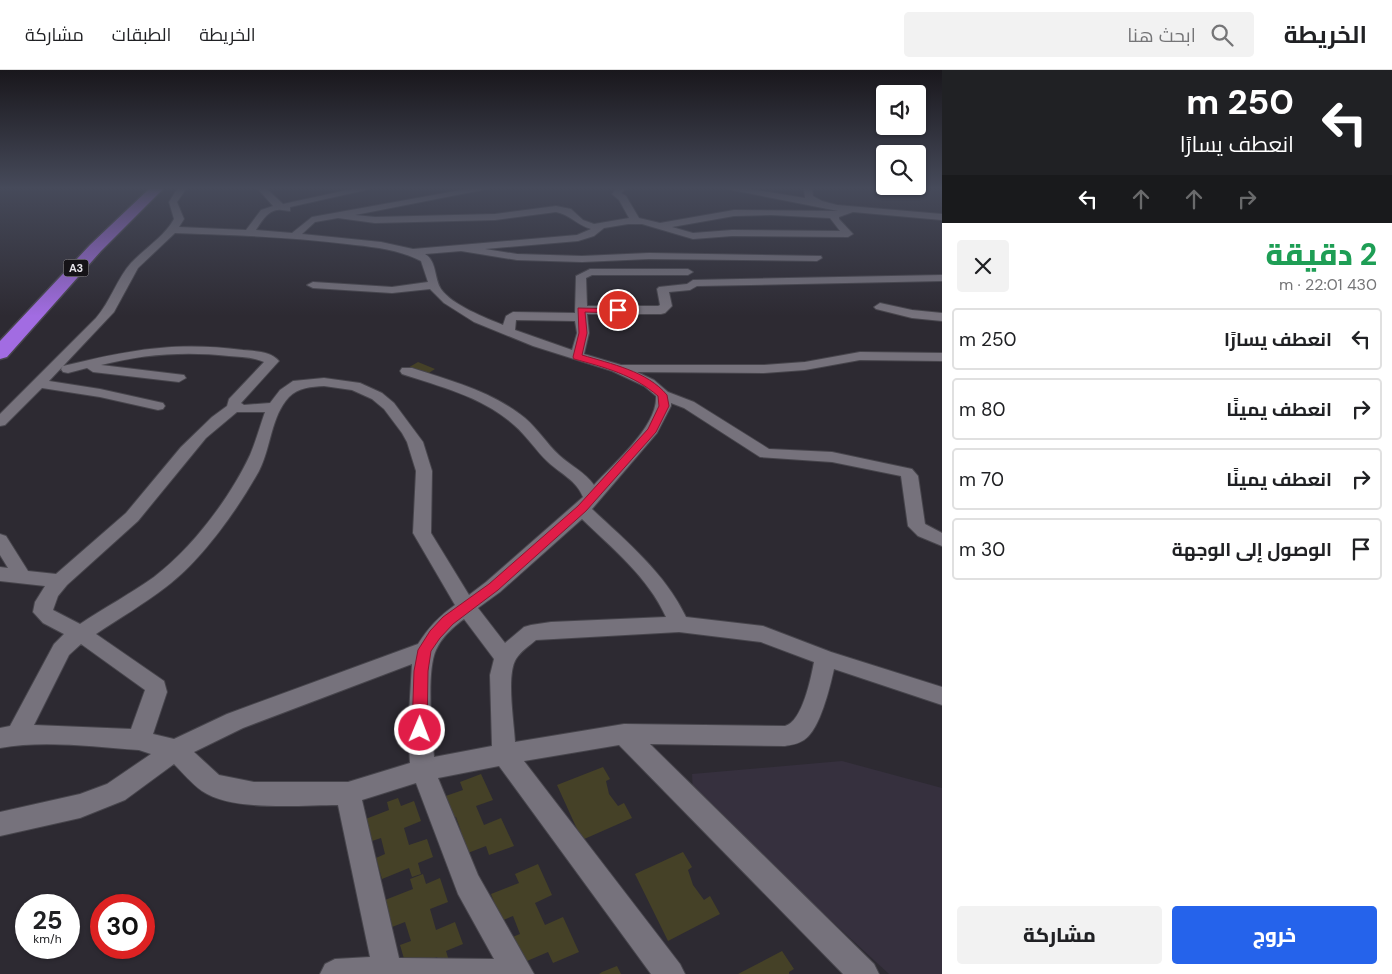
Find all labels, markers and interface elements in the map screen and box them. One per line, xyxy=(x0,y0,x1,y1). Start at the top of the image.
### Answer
search box xyxy=(904,12,1254,57)
text: الخريطة xyxy=(1284,19,1367,50)
icon: search xyxy=(1208,21,1236,49)
text: مشاركة xyxy=(25,23,84,47)
text: الطبقات xyxy=(112,23,171,47)
text: الخريطة xyxy=(199,23,256,47)
text: ابحث هنا xyxy=(1127,23,1196,48)
text: 250 m xyxy=(1186,79,1294,125)
map controls xyxy=(876,85,926,195)
button: sound xyxy=(876,85,926,135)
icon: left xyxy=(1312,90,1377,155)
text: انعطف يسارًا xyxy=(1180,130,1294,159)
button: search xyxy=(876,145,926,195)
icon: left xyxy=(1074,185,1102,213)
icon: ahead xyxy=(1127,185,1155,213)
icon: ahead xyxy=(1180,185,1208,213)
icon: right xyxy=(1233,185,1261,213)
text: 2 دقيقة xyxy=(1266,235,1377,274)
button: close xyxy=(957,240,1009,292)
road number: A3 xyxy=(64,260,88,277)
text: 430 m · 22:01 xyxy=(1279,274,1377,295)
pin xyxy=(597,289,639,331)
icon: arrive xyxy=(604,296,632,324)
icon: left xyxy=(1347,325,1375,353)
text: 250 m xyxy=(959,327,1017,352)
text: انعطف يسارًا xyxy=(1224,327,1332,352)
icon: right xyxy=(1347,395,1375,423)
text: 80 m xyxy=(959,397,1006,422)
text: انعطف يمينًا xyxy=(1226,397,1332,422)
icon: right xyxy=(1347,465,1375,493)
text: 70 m xyxy=(959,467,1004,492)
text: انعطف يمينًا xyxy=(1226,467,1332,492)
icon: arrive xyxy=(1347,535,1375,563)
text: 30 m xyxy=(959,537,1005,562)
text: الوصول إلى الوجهة xyxy=(1172,537,1332,562)
position arrow xyxy=(393,703,445,755)
speed limit sign: 30 xyxy=(90,894,155,959)
text: 25 xyxy=(33,904,62,937)
button: مشاركة xyxy=(957,906,1162,964)
button: خروج xyxy=(1172,906,1377,964)
text: km/h xyxy=(33,931,62,947)

